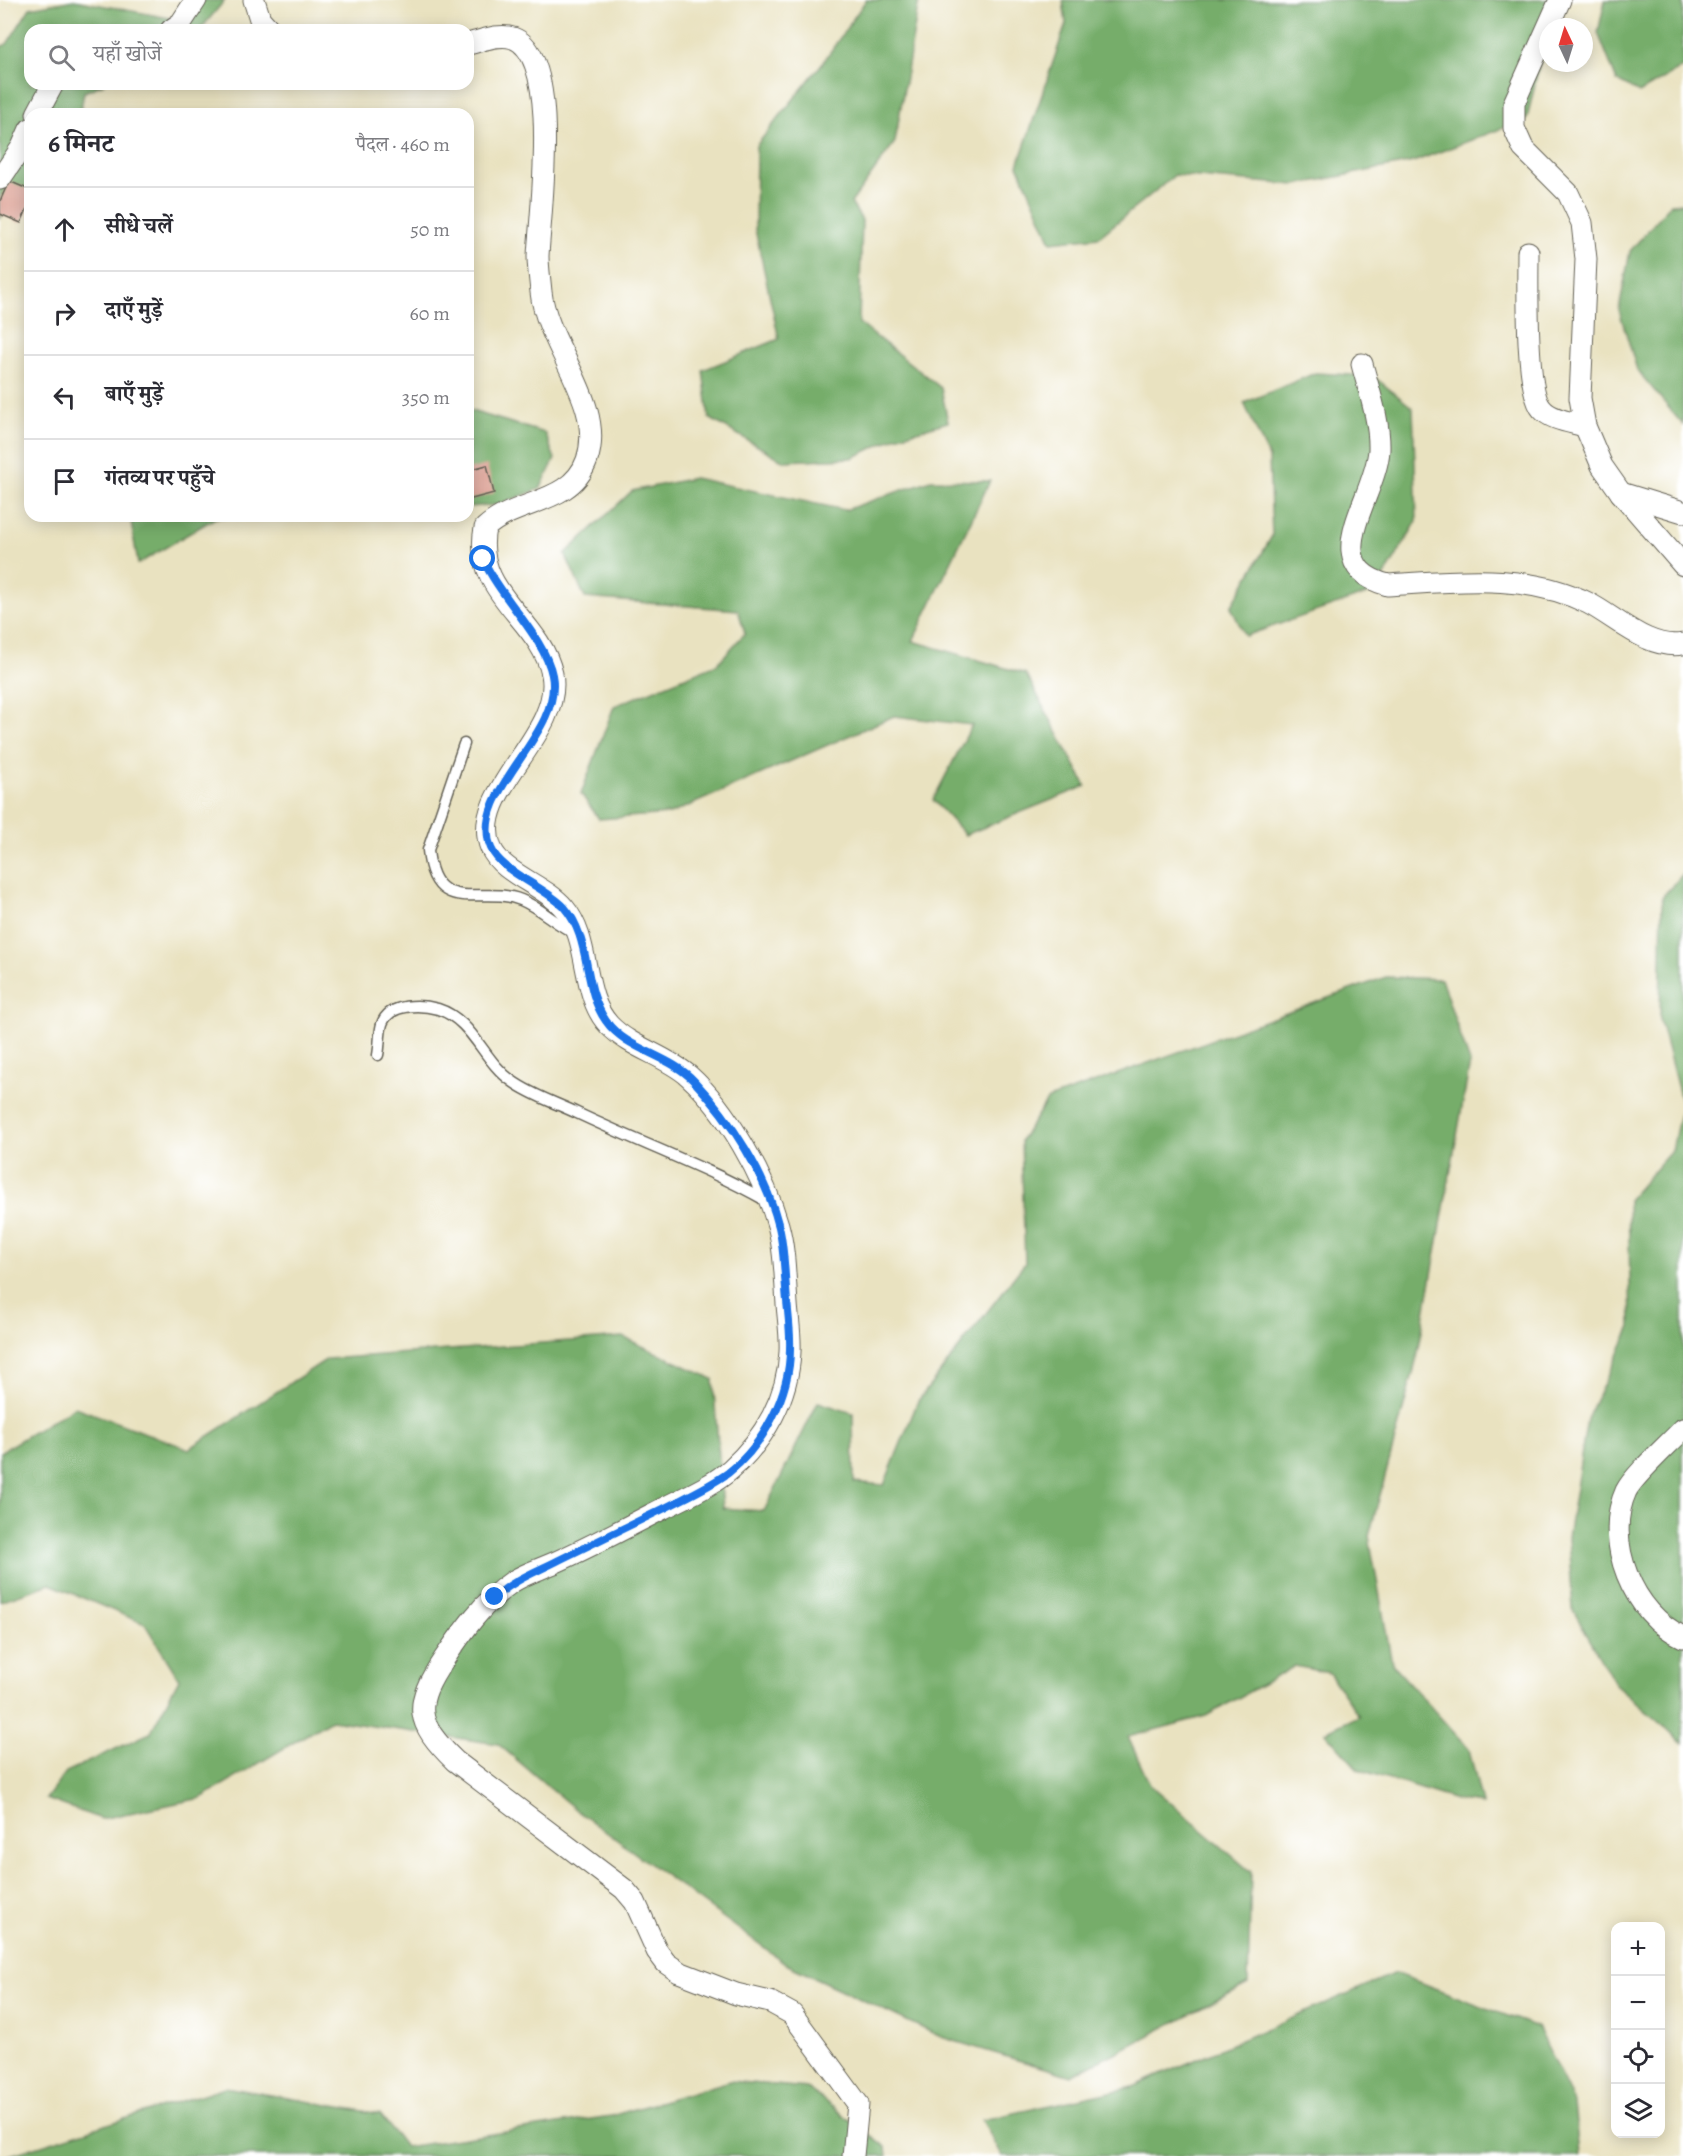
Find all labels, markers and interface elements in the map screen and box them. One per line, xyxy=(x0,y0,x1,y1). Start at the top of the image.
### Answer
north arrow xyxy=(1539,18,1593,72)
search box xyxy=(24,24,474,90)
text: यहाँ खोजें xyxy=(93,39,162,69)
icon: search xyxy=(45,41,78,74)
text: 6 मिनट xyxy=(48,126,114,161)
text: पैदल · 460 m xyxy=(356,131,450,158)
text: सीधे चलें xyxy=(105,211,173,241)
icon: ahead xyxy=(48,213,81,246)
text: 50 m xyxy=(410,216,450,243)
text: दाएँ मुड़ें xyxy=(105,295,163,325)
icon: right xyxy=(48,297,81,330)
text: 60 m xyxy=(410,300,450,327)
text: बाएँ मुड़ें xyxy=(105,379,163,409)
icon: left xyxy=(48,381,81,414)
text: 350 m xyxy=(402,384,450,411)
text: गंतव्य पर पहुँचे xyxy=(105,463,214,493)
icon: arrive xyxy=(48,465,81,498)
route start xyxy=(469,545,495,571)
route end xyxy=(481,1583,507,1609)
map controls xyxy=(1611,1922,1665,2138)
button: + xyxy=(1611,1922,1665,1976)
button: − xyxy=(1611,1976,1665,2030)
button: locate xyxy=(1611,2030,1665,2084)
button: layers xyxy=(1611,2084,1665,2138)

